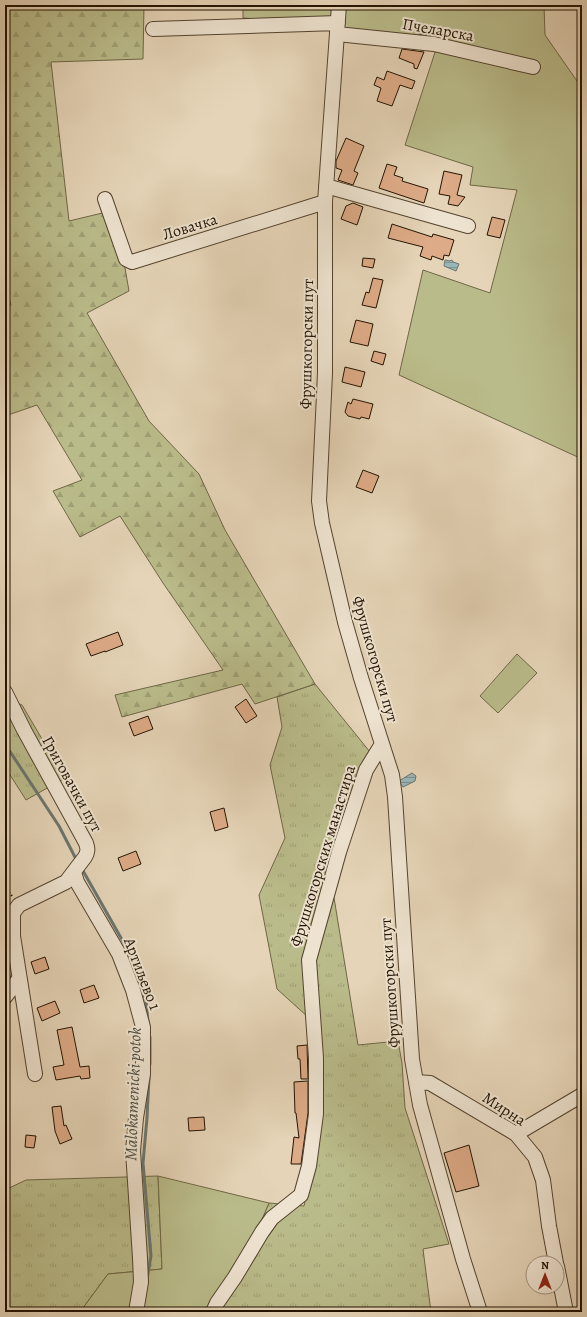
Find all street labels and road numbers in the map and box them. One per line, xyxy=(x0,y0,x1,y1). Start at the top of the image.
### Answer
street label: Пчеларска xyxy=(400,13,476,47)
street label: Ловачка xyxy=(160,208,221,246)
street label: Фрушкогорски пут xyxy=(295,279,319,409)
street label: Фрушкогорски пут xyxy=(346,593,404,725)
street label: Григовачки пут xyxy=(37,732,107,836)
street label: Фрушкогорских манастира xyxy=(285,762,361,949)
street label: Фрушкогорски пут xyxy=(374,917,406,1049)
street label: Артиљево 1 xyxy=(118,934,166,1014)
street label: Мирна xyxy=(478,1087,531,1132)

